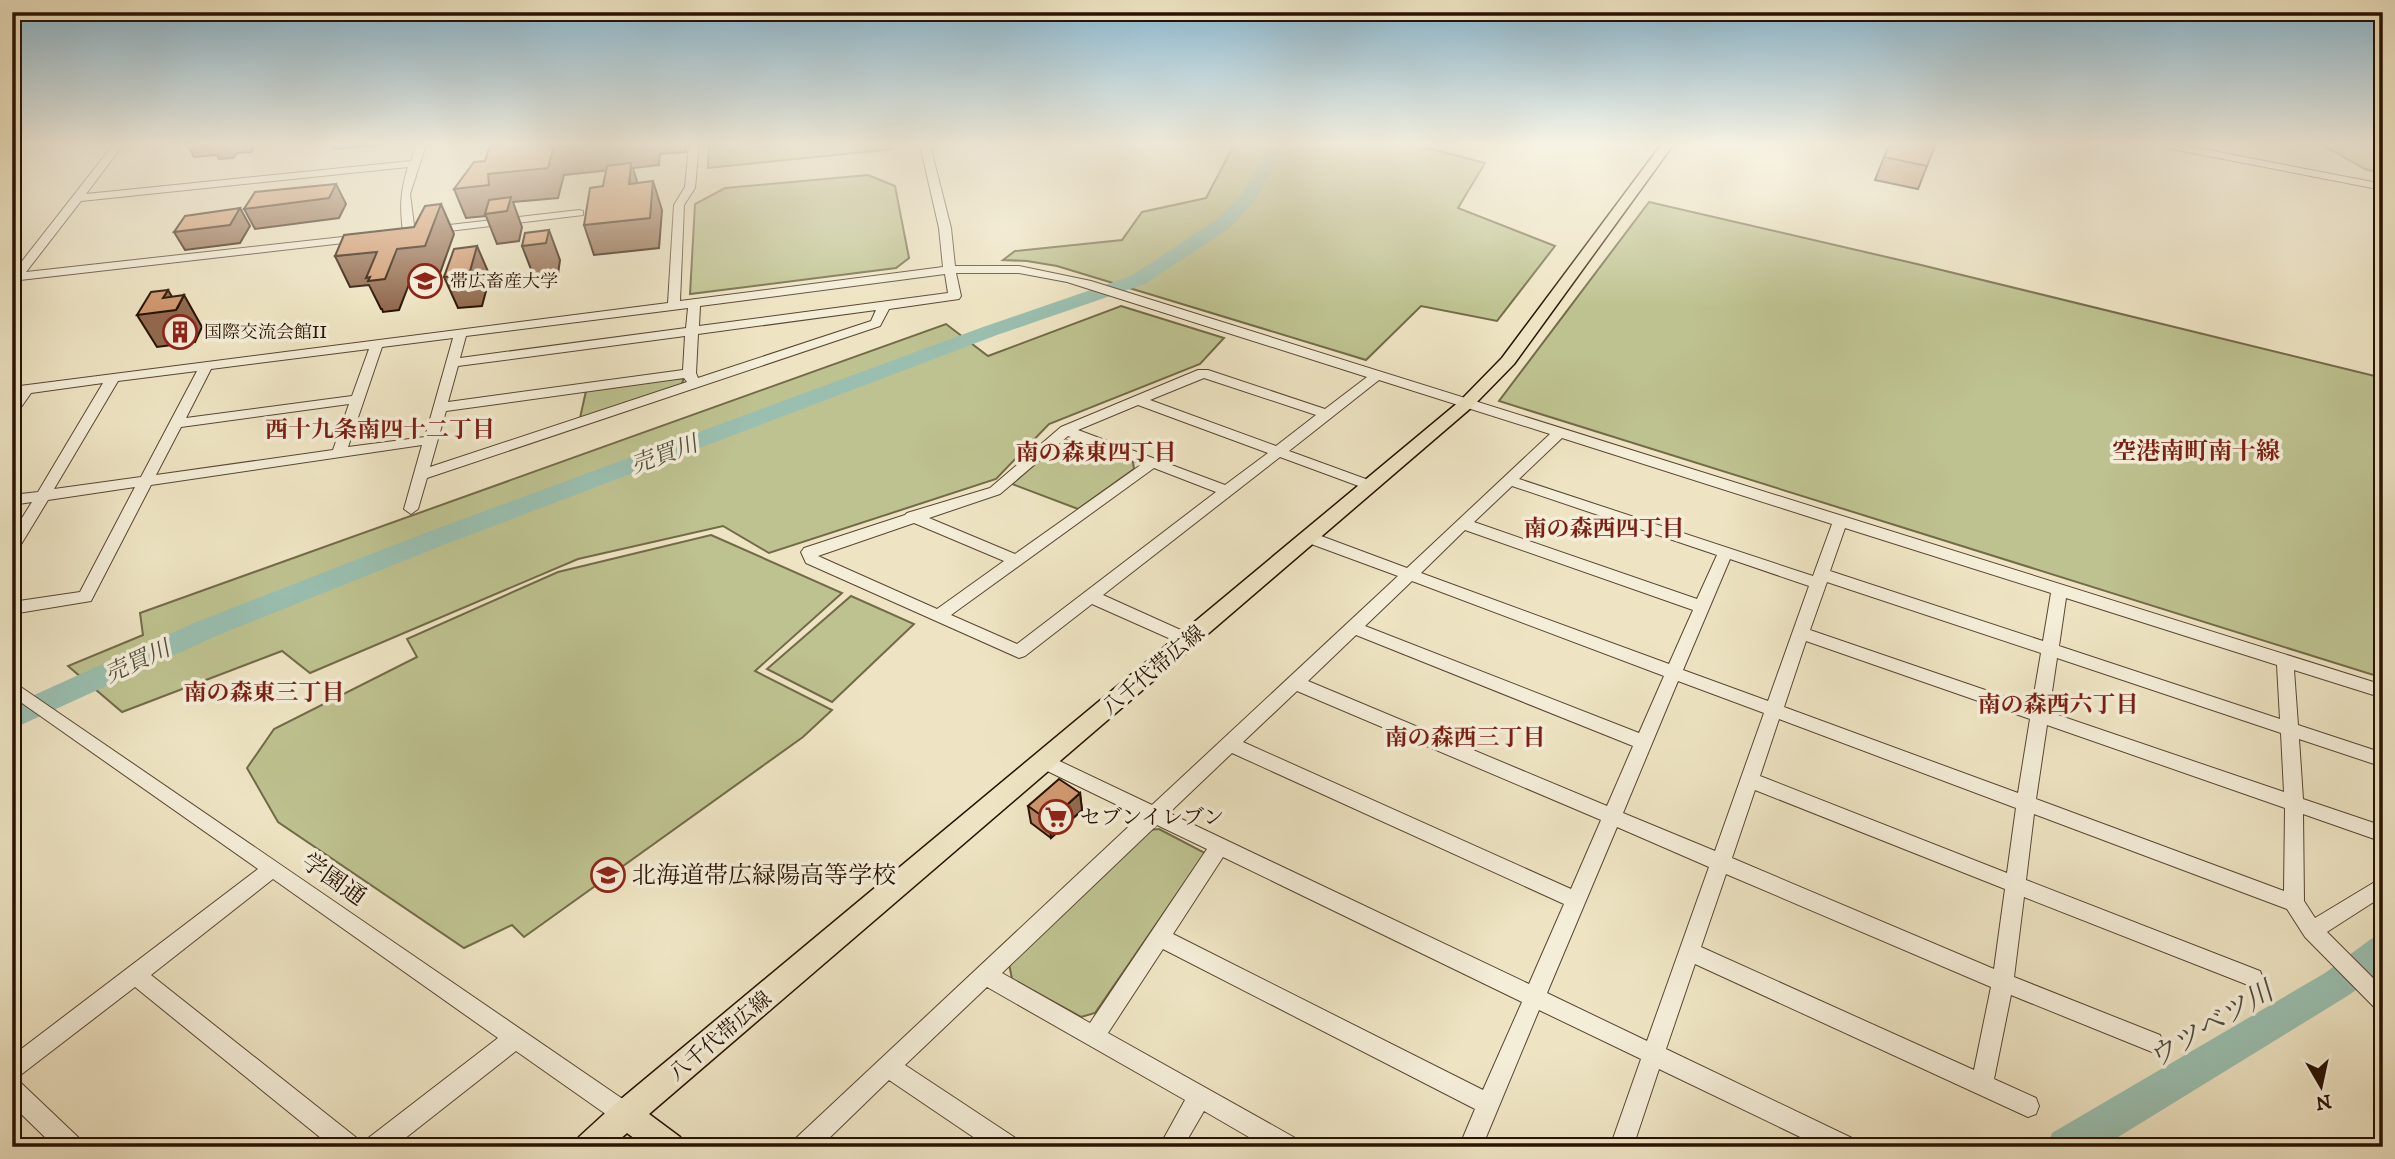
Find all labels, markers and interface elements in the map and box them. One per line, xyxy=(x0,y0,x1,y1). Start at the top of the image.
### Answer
school or university icon: 帯広畜産大学 xyxy=(406,262,444,300)
place label: 帯広畜産大学 xyxy=(450,271,558,293)
building icon: 国際交流会館II xyxy=(161,313,199,351)
place label: 国際交流会館II xyxy=(204,322,327,344)
district label: 西十九条南四十二丁目 xyxy=(265,416,495,445)
water label: 売買川 xyxy=(627,429,705,481)
district label: 空港南町南十線 xyxy=(2112,437,2280,467)
district label: 南の森東四丁目 xyxy=(1016,439,1177,468)
district label: 南の森西四丁目 xyxy=(1524,515,1685,544)
street label: 八千代帯広線 xyxy=(1097,620,1210,721)
water label: 売買川 xyxy=(100,633,178,690)
district label: 南の森東三丁目 xyxy=(184,679,345,708)
district label: 南の森西六丁目 xyxy=(1978,691,2139,720)
district label: 南の森西三丁目 xyxy=(1385,724,1546,753)
supermarket icon: セブンイレブン xyxy=(1037,798,1075,836)
place label: セブンイレブン xyxy=(1080,805,1224,831)
street label: 学園通 xyxy=(295,847,372,913)
school or university icon: 北海道帯広緑陽高等学校 xyxy=(589,856,627,894)
place label: 北海道帯広緑陽高等学校 xyxy=(632,861,896,891)
water label: ウツベツ川 xyxy=(2142,973,2282,1076)
street label: 八千代帯広線 xyxy=(664,986,777,1087)
north arrow xyxy=(2286,1050,2356,1120)
text: N xyxy=(2314,1089,2333,1114)

